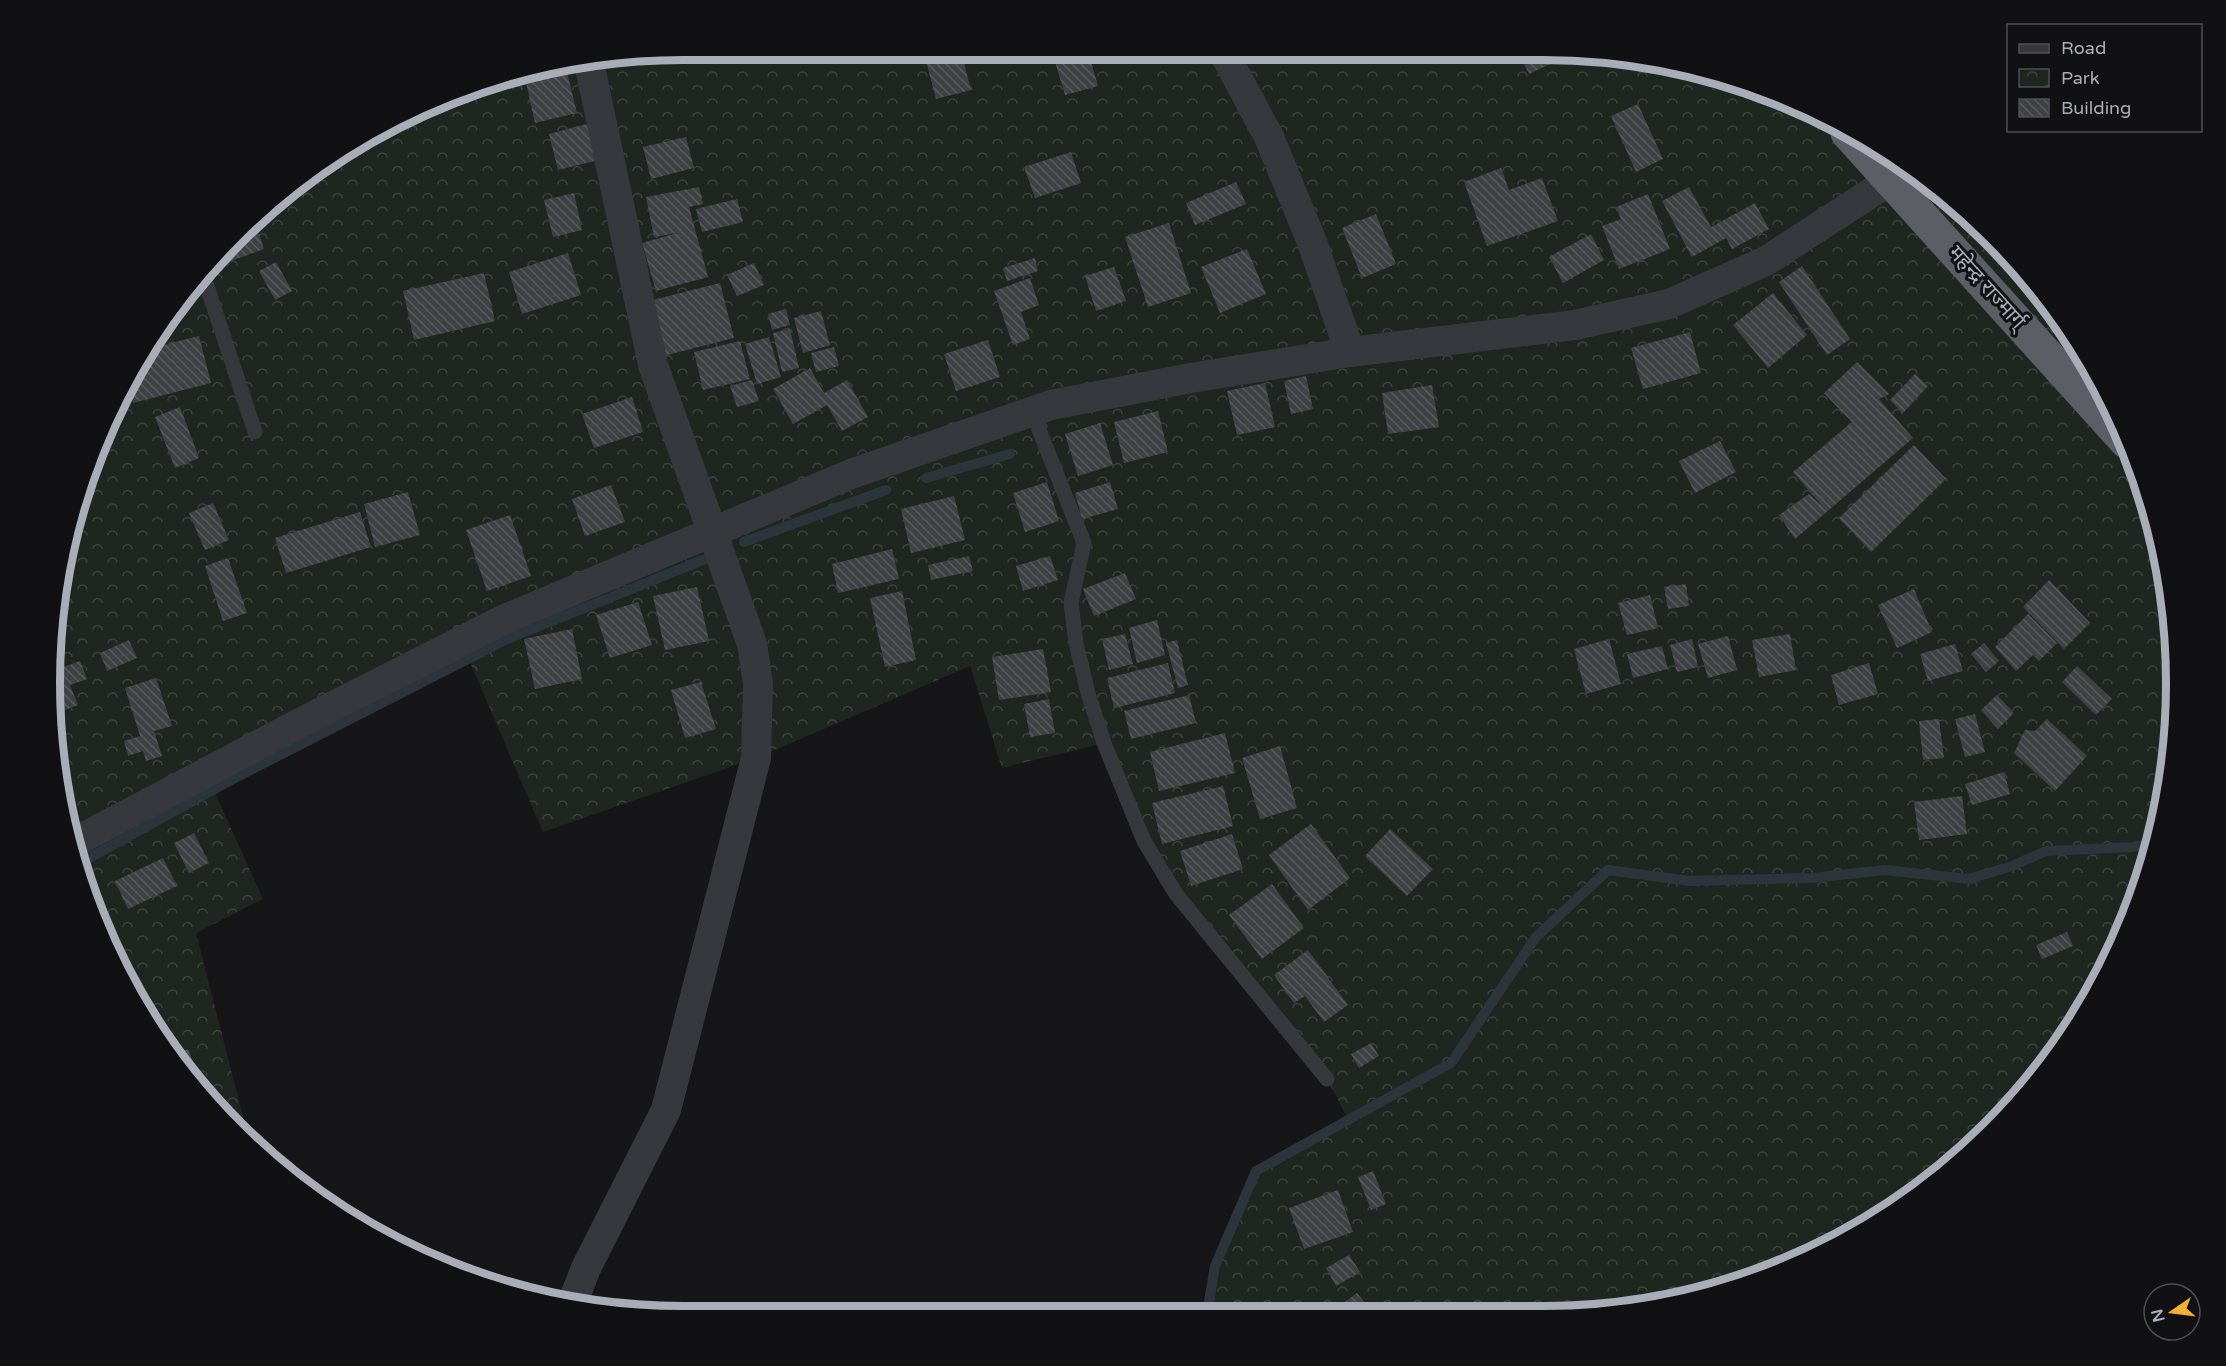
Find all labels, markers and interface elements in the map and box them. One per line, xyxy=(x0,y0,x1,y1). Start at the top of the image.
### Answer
legend xyxy=(2007,24,2202,132)
text: Road xyxy=(2061,37,2106,59)
text: Park xyxy=(2061,67,2100,89)
text: Building xyxy=(2061,97,2131,119)
street label: महेन्द्र राज्मार्ग् xyxy=(1943,241,2032,336)
north arrow xyxy=(2142,1282,2202,1342)
text: N xyxy=(2147,1307,2170,1324)

